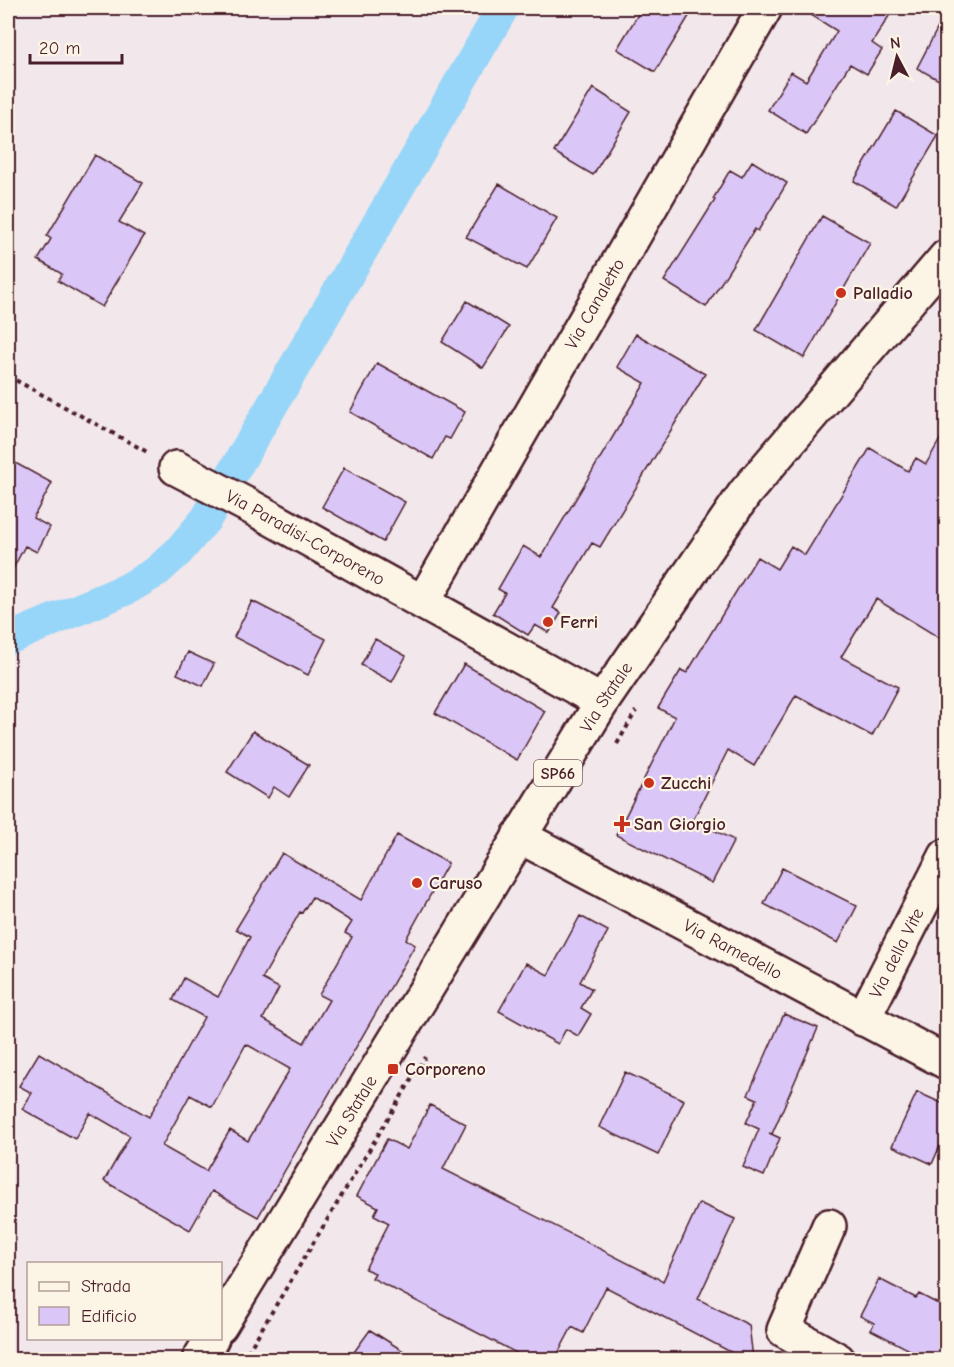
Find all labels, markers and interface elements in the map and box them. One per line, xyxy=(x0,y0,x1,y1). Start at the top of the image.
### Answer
scale bar xyxy=(30,27,122,65)
north arrow xyxy=(867,27,927,87)
text: N xyxy=(889,34,902,53)
text: 20 m xyxy=(39,38,80,59)
street label: Via Canaletto xyxy=(561,255,629,353)
place label: Palladio xyxy=(853,283,913,304)
marker: Palladio xyxy=(834,286,848,300)
street label: Via Paradisi-Corporeno xyxy=(222,486,388,590)
place label: Ferri xyxy=(560,612,598,633)
marker: Ferri xyxy=(541,615,555,629)
street label: Via Statale xyxy=(576,658,637,736)
road number: SP66 xyxy=(534,760,582,786)
place label: Zucchi xyxy=(661,773,711,794)
marker: Zucchi xyxy=(642,776,656,790)
place label: San Giorgio xyxy=(634,814,726,835)
marker: San Giorgio xyxy=(615,817,629,831)
place label: Caruso xyxy=(429,873,483,894)
marker: Caruso xyxy=(410,876,424,890)
street label: Via della Vite xyxy=(865,905,929,1002)
street label: Via Ramedello xyxy=(680,915,786,984)
place label: Corporeno xyxy=(405,1059,486,1080)
marker: Corporeno xyxy=(386,1062,400,1076)
street label: Via Statale xyxy=(322,1072,382,1151)
legend xyxy=(27,1262,222,1340)
text: Strada xyxy=(81,1276,131,1297)
text: Edificio xyxy=(81,1306,137,1327)

